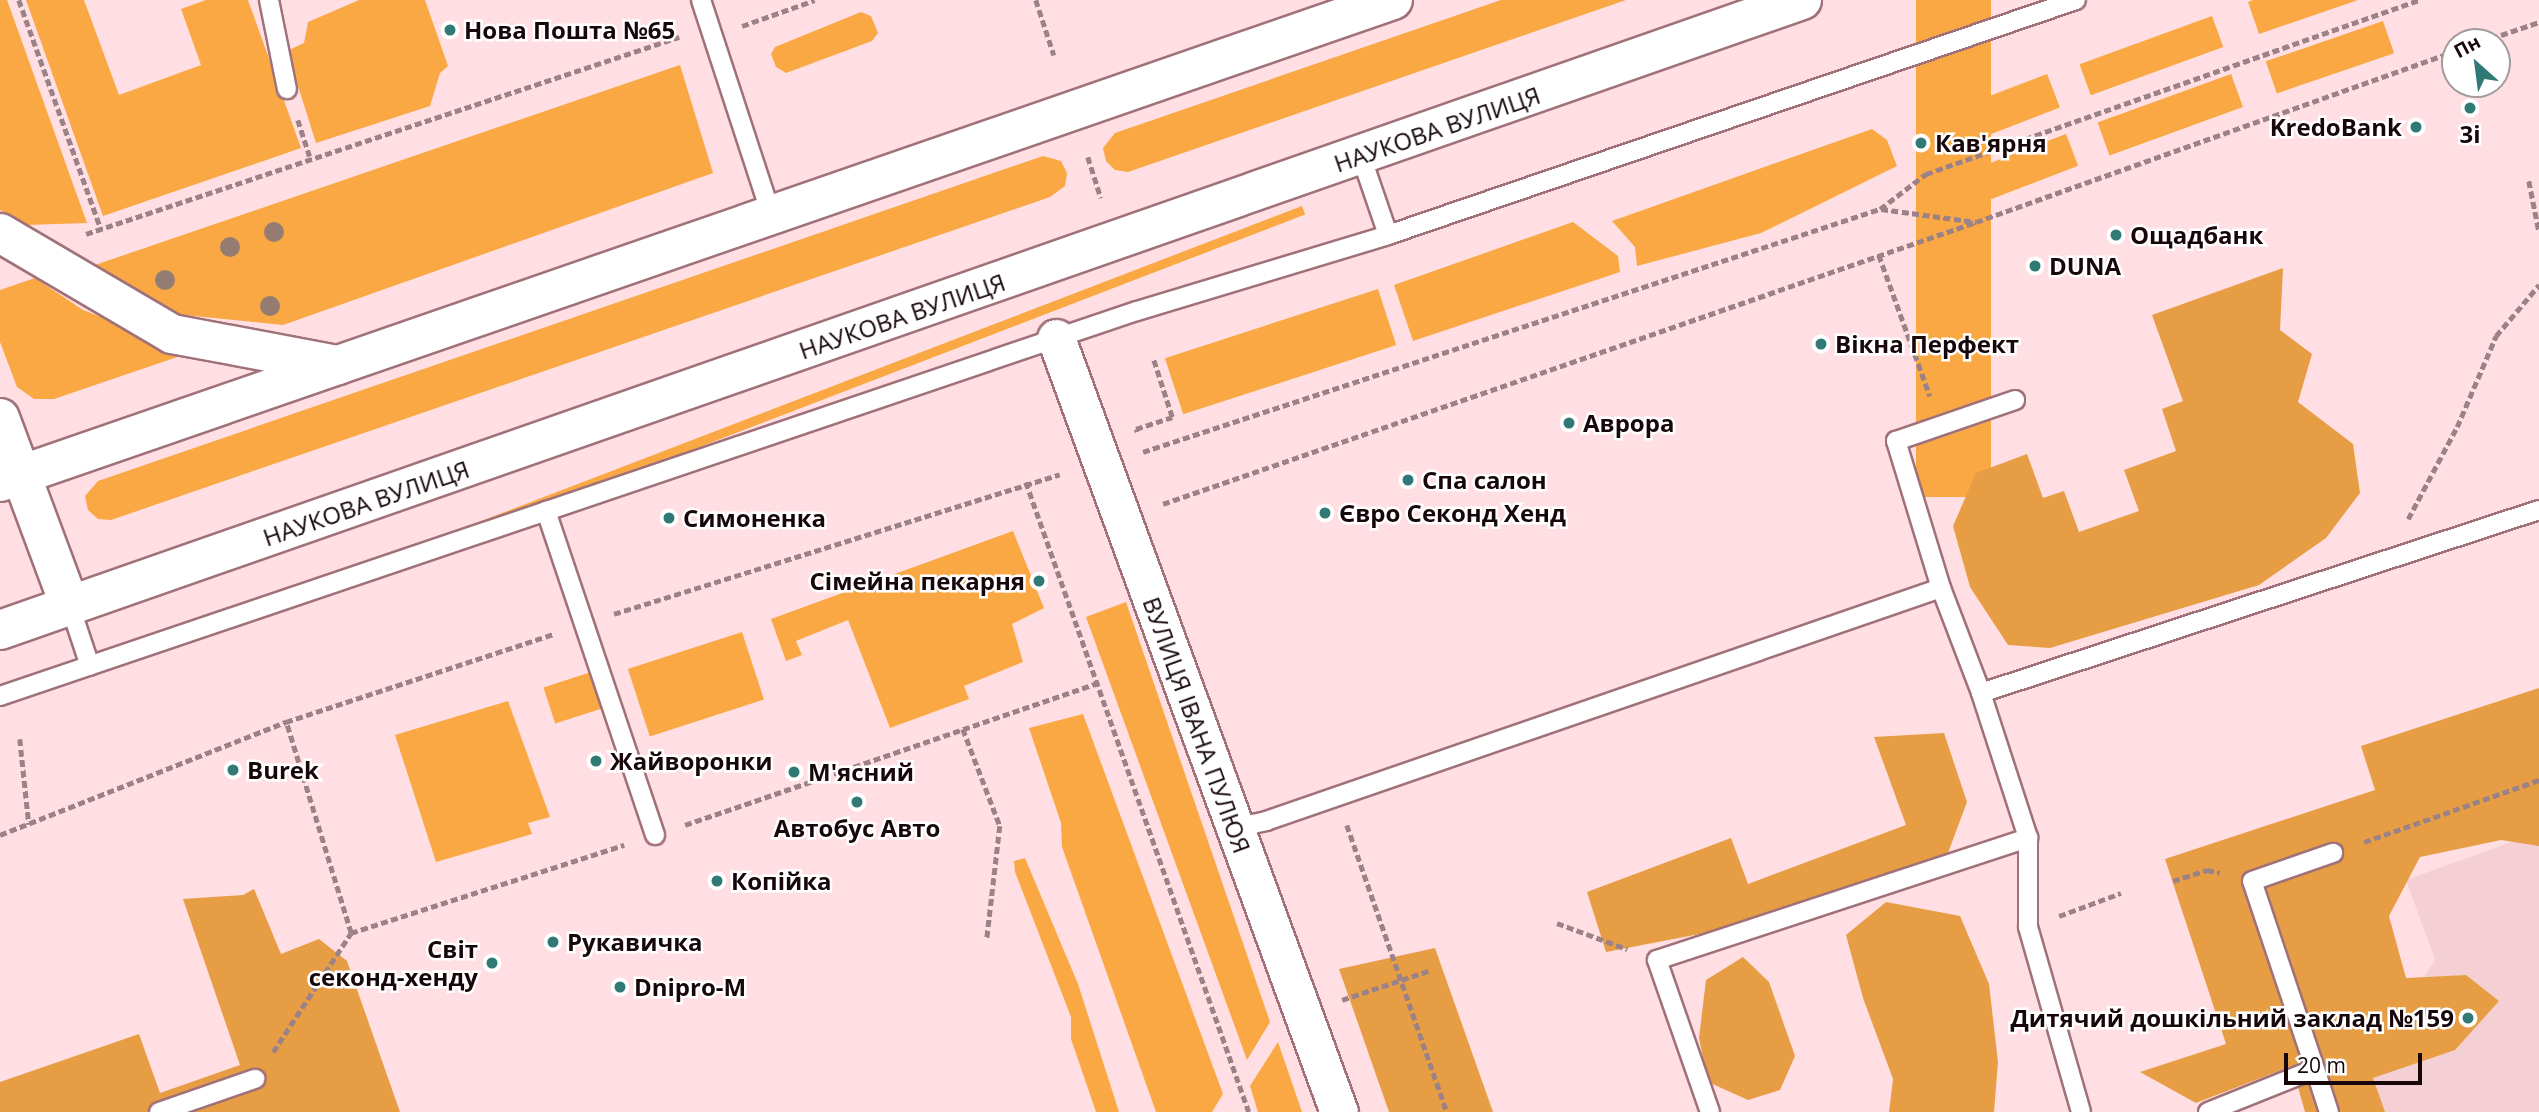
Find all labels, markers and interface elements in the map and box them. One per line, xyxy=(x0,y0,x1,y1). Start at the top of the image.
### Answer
place label: Нова Пошта №65 xyxy=(464,16,675,44)
marker: Нова Пошта №65 xyxy=(442,22,458,38)
north arrow xyxy=(2441,28,2511,98)
text: Пн xyxy=(2449,28,2485,64)
street label: НАУКОВА ВУЛИЦЯ xyxy=(1330,80,1544,178)
marker: 3і xyxy=(2462,100,2478,116)
place label: KredoBank xyxy=(2270,113,2402,141)
marker: KredoBank xyxy=(2408,119,2424,135)
place label: 3і xyxy=(2459,120,2481,148)
place label: Кав'ярня xyxy=(1935,129,2047,157)
marker: Кав'ярня xyxy=(1913,135,1929,151)
place label: Ощадбанк xyxy=(2130,221,2263,249)
marker: Ощадбанк xyxy=(2108,227,2124,243)
place label: DUNA xyxy=(2049,252,2121,280)
marker: DUNA xyxy=(2027,258,2043,274)
street label: НАУКОВА ВУЛИЦЯ xyxy=(795,267,1009,365)
place label: Вікна Перфект xyxy=(1835,330,2019,358)
marker: Вікна Перфект xyxy=(1813,336,1829,352)
place label: Аврора xyxy=(1583,409,1674,437)
marker: Аврора xyxy=(1561,415,1577,431)
street label: НАУКОВА ВУЛИЦЯ xyxy=(259,454,473,552)
place label: Спа салон xyxy=(1422,466,1547,494)
marker: Спа салон xyxy=(1400,472,1416,488)
place label: Євро Секонд Хенд xyxy=(1339,499,1566,527)
place label: Симоненка xyxy=(683,504,826,532)
marker: Євро Секонд Хенд xyxy=(1317,505,1333,521)
marker: Симоненка xyxy=(661,510,677,526)
place label: Сімейна пекарня xyxy=(810,567,1025,595)
marker: Сімейна пекарня xyxy=(1031,573,1047,589)
street label: ВУЛИЦЯ ІВАНА ПУЛЮЯ xyxy=(1137,593,1257,857)
place label: Жайворонки xyxy=(610,747,772,775)
marker: Жайворонки xyxy=(588,753,604,769)
place label: Burek xyxy=(247,756,319,784)
place label: М'ясний xyxy=(808,758,914,786)
marker: Burek xyxy=(225,762,241,778)
marker: М'ясний xyxy=(786,764,802,780)
marker: Автобус Авто xyxy=(849,794,865,810)
place label: Автобус Авто xyxy=(774,814,940,842)
place label: Копійка xyxy=(731,867,832,895)
marker: Копійка xyxy=(709,873,725,889)
place label: Рукавичка xyxy=(567,928,703,956)
marker: Рукавичка xyxy=(545,934,561,950)
place label: Світ секонд-хенду xyxy=(309,935,478,991)
marker: Світ секонд-хенду xyxy=(484,955,500,971)
place label: Dnipro-M xyxy=(634,973,746,1001)
marker: Dnipro-M xyxy=(612,979,628,995)
place label: Дитячий дошкільний заклад №159 xyxy=(2011,1004,2454,1032)
marker: Дитячий дошкільний заклад №159 xyxy=(2460,1010,2476,1026)
scale bar xyxy=(2287,1038,2425,1082)
text: 20 m xyxy=(2297,1051,2346,1079)

